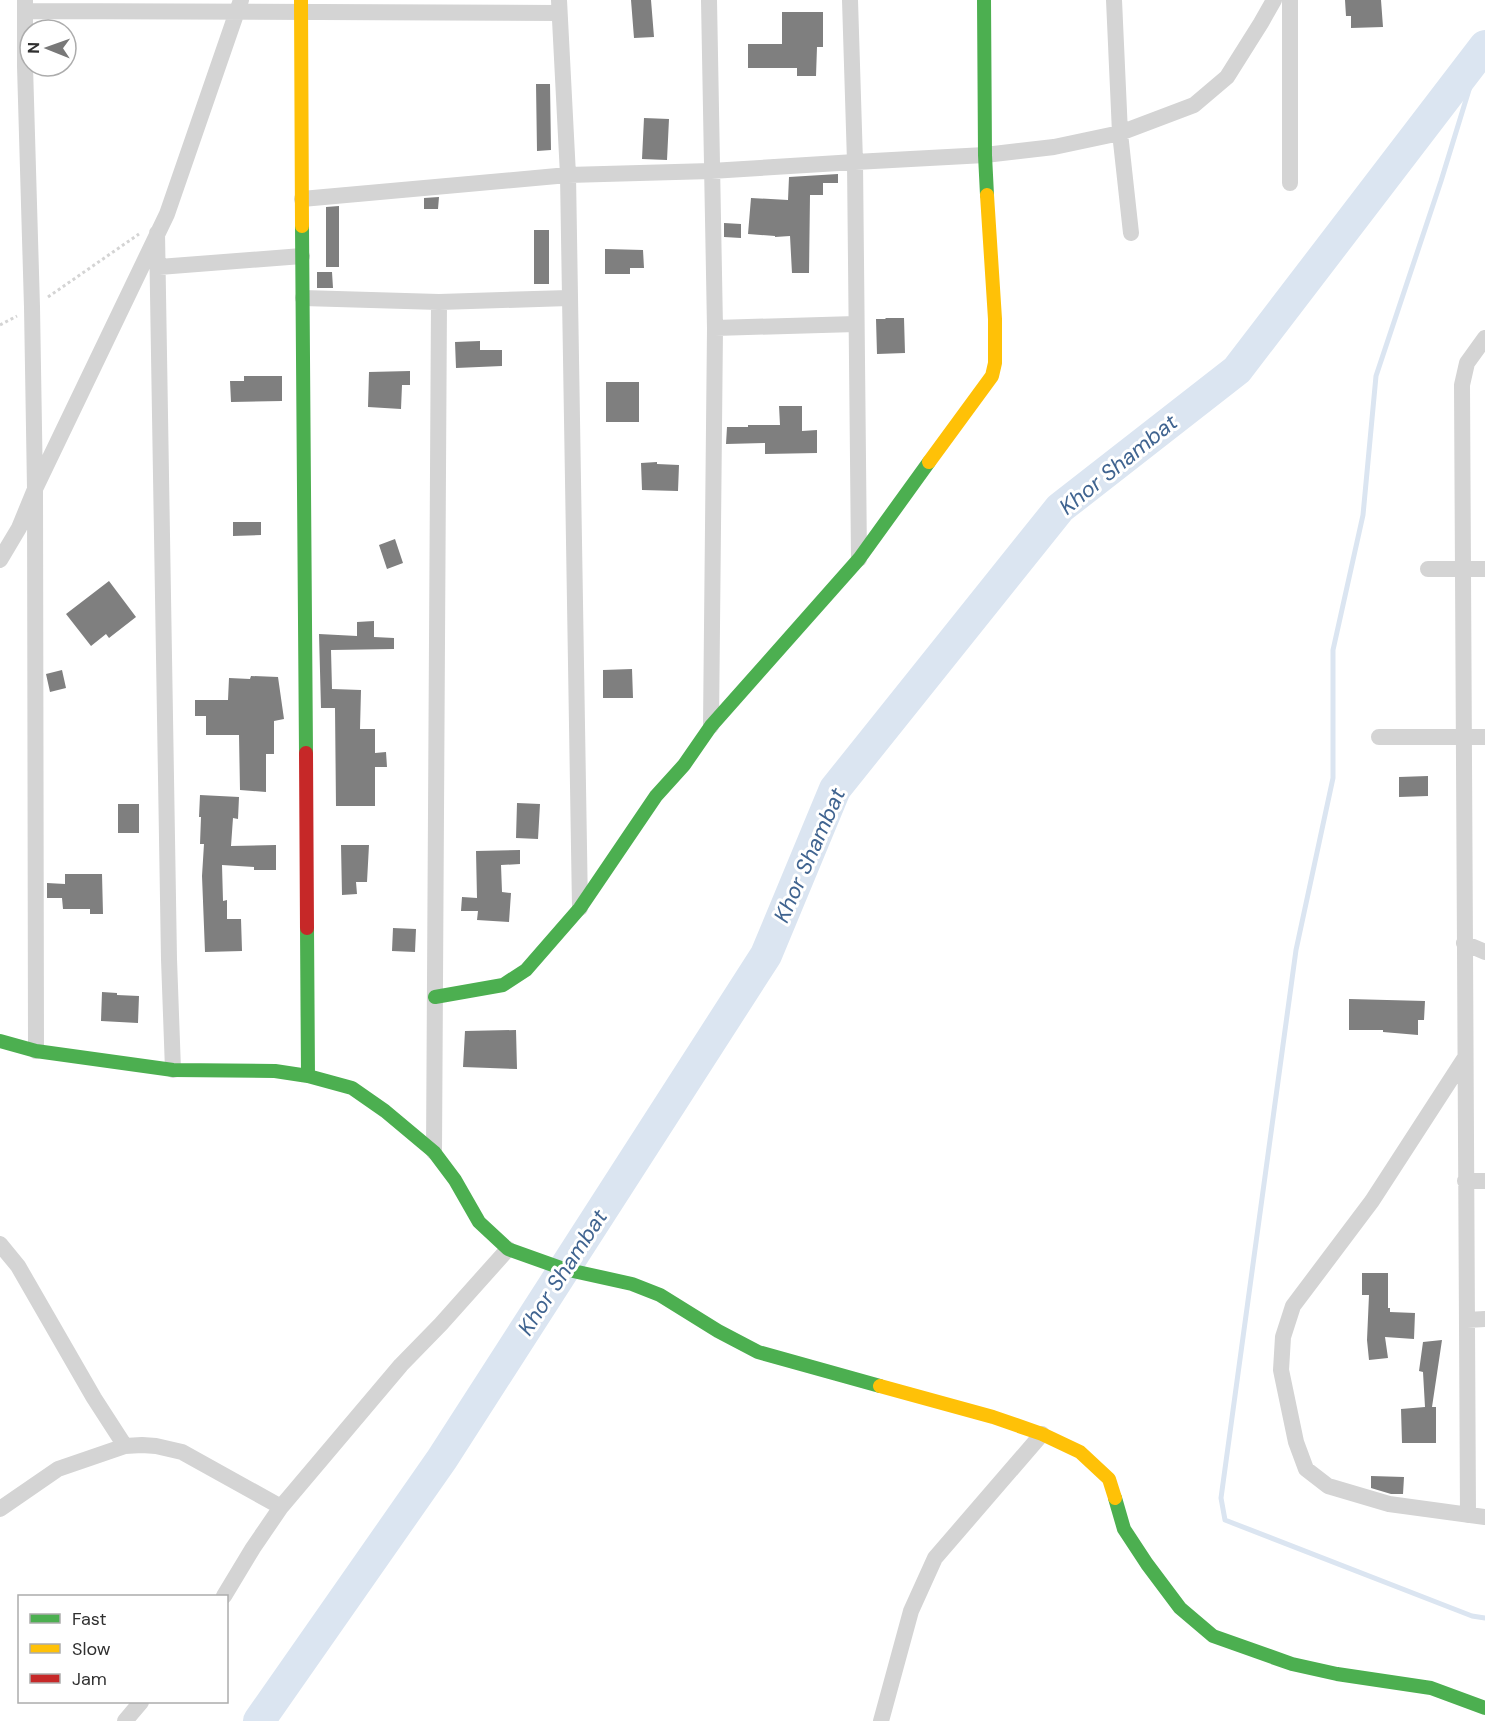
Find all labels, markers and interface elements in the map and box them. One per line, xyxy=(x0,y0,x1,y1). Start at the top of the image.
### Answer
north arrow xyxy=(18,18,78,78)
text: N xyxy=(23,42,44,54)
water label: Khor Shambat xyxy=(1053,407,1184,521)
water label: Khor Shambat xyxy=(767,783,852,927)
water label: Khor Shambat xyxy=(511,1203,614,1341)
legend xyxy=(18,1595,228,1703)
text: Fast xyxy=(72,1607,107,1631)
text: Slow xyxy=(72,1637,111,1661)
text: Jam xyxy=(72,1667,107,1691)

